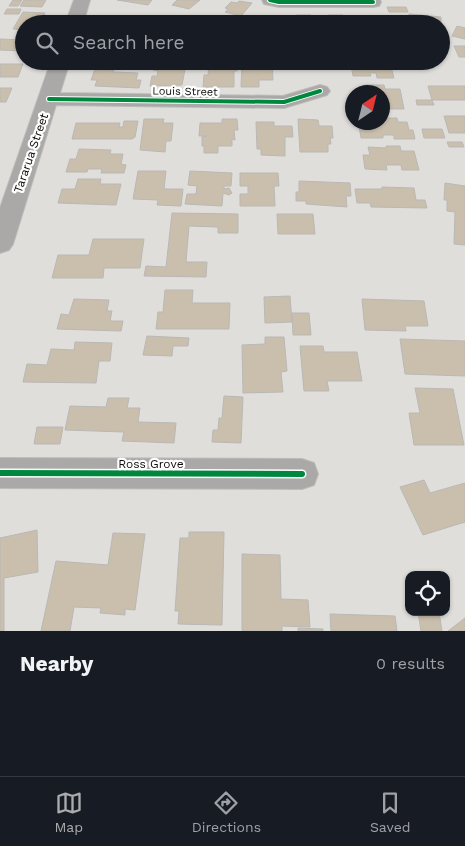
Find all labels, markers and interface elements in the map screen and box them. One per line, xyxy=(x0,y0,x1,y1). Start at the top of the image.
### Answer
search box xyxy=(15,15,450,70)
icon: search xyxy=(33,29,61,57)
text: Search here xyxy=(73,31,184,54)
street label: Louis Street xyxy=(152,84,218,99)
north arrow xyxy=(345,85,390,130)
street label: Tararua Street xyxy=(11,111,51,195)
street label: Ross Grove xyxy=(118,457,184,471)
map controls xyxy=(405,571,450,616)
button: locate xyxy=(405,571,450,616)
text: Nearby xyxy=(20,651,93,676)
text: 0 results xyxy=(376,654,445,673)
tab: Map xyxy=(54,789,83,835)
tab: Directions xyxy=(192,789,261,835)
tab: Saved xyxy=(370,789,411,835)

